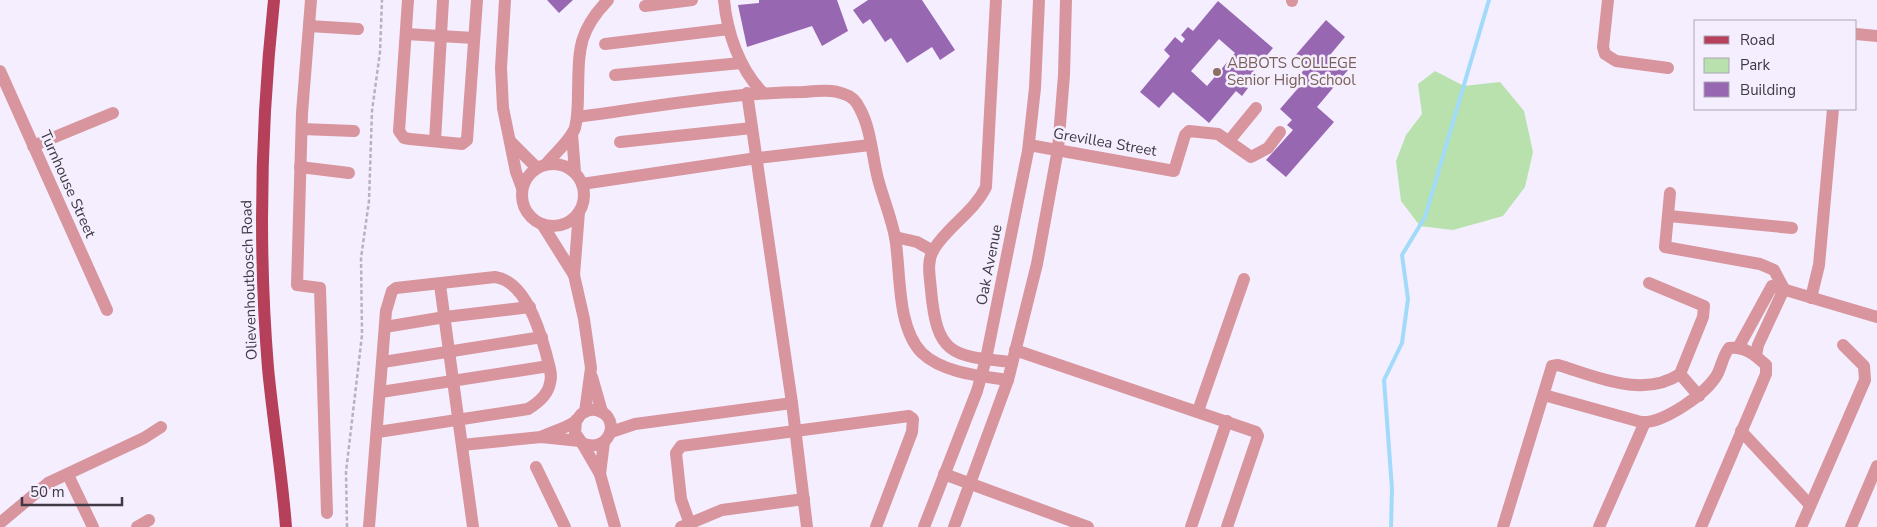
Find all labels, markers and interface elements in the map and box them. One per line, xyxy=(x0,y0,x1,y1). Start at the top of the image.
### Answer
legend xyxy=(1694,20,1857,110)
text: Road xyxy=(1740,30,1775,50)
place label: ABBOTS COLLEGE Senior High School xyxy=(1227,53,1357,90)
text: Park xyxy=(1740,55,1770,75)
marker: ABBOTS COLLEGE Senior High School xyxy=(1211,66,1223,78)
text: Building xyxy=(1740,80,1796,100)
street label: Grevillea Street xyxy=(1052,123,1159,161)
street label: Turnhouse Street xyxy=(35,127,101,242)
street label: Olievenhoutbosch Road xyxy=(236,199,262,361)
street label: Oak Avenue xyxy=(971,223,1007,307)
scale bar xyxy=(22,474,122,506)
text: 50 m xyxy=(30,482,65,502)

